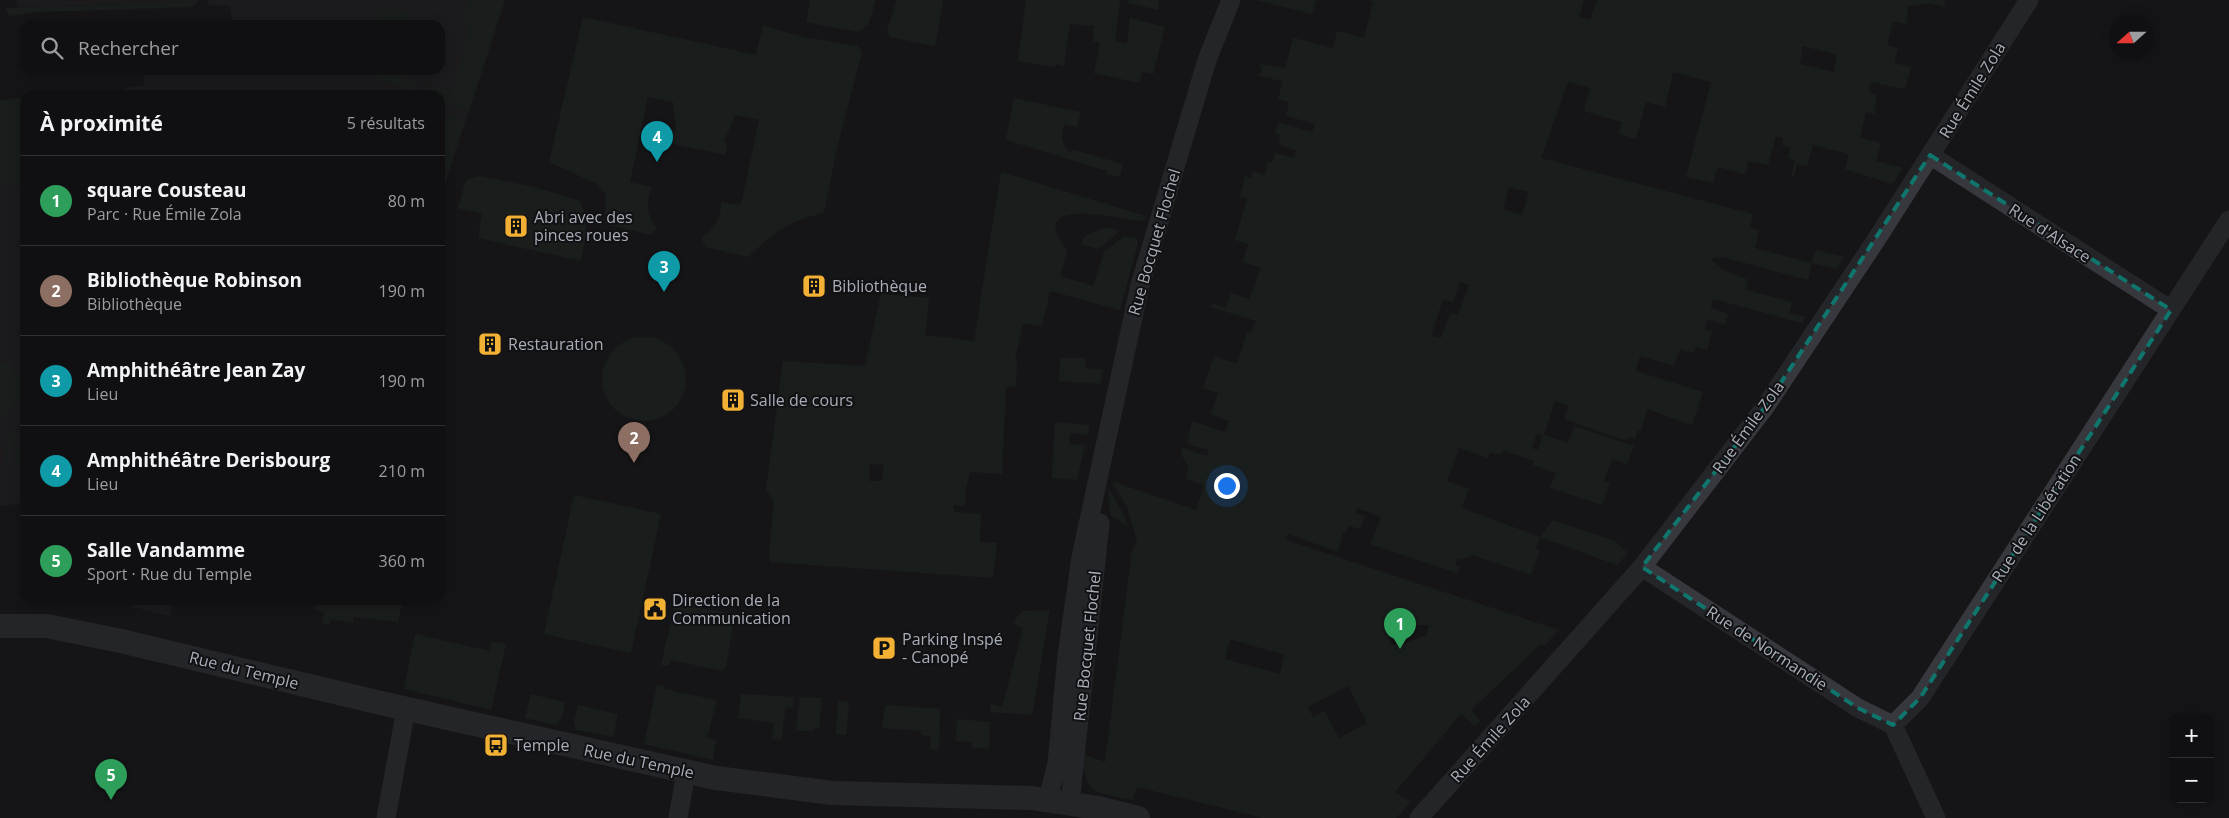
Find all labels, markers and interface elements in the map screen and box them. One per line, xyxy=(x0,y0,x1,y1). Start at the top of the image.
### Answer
north arrow xyxy=(2109,15,2154,60)
search box xyxy=(20,20,445,75)
icon: search xyxy=(38,34,66,62)
text: Rechercher xyxy=(78,35,179,61)
street label: Rue Émile Zola xyxy=(1934,38,2010,142)
text: À proximité xyxy=(40,109,163,137)
text: 5 résultats xyxy=(347,112,425,134)
pin: 4 xyxy=(641,121,673,162)
street label: Rue Bocquet Flochel xyxy=(1123,166,1185,318)
text: square Cousteau xyxy=(87,177,246,203)
text: 1 xyxy=(51,190,61,212)
text: 80 m xyxy=(388,190,425,212)
street label: Rue d'Alsace xyxy=(2005,198,2095,268)
text: Parc · Rue Émile Zola xyxy=(87,203,242,225)
place label: Abri avec des pinces roues xyxy=(534,206,633,246)
building icon: Abri avec des pinces roues xyxy=(503,213,529,239)
pin: 3 xyxy=(648,251,680,292)
text: Bibliothèque Robinson xyxy=(87,267,302,293)
building icon: Bibliothèque xyxy=(801,273,827,299)
place label: Bibliothèque xyxy=(832,275,927,297)
text: 2 xyxy=(51,280,61,302)
text: 190 m xyxy=(379,280,425,302)
text: Bibliothèque xyxy=(87,293,182,315)
building icon: Restauration xyxy=(477,331,503,357)
place label: Restauration xyxy=(508,333,604,355)
text: Amphithéâtre Jean Zay xyxy=(87,357,305,383)
text: 3 xyxy=(51,370,61,392)
text: 190 m xyxy=(379,370,425,392)
street label: Rue Émile Zola xyxy=(1707,376,1789,478)
text: Lieu xyxy=(87,383,118,405)
building icon: Salle de cours xyxy=(720,387,746,413)
place label: Salle de cours xyxy=(750,389,853,411)
pin: 2 xyxy=(618,422,650,463)
text: Amphithéâtre Derisbourg xyxy=(87,447,330,473)
street label: Rue de la Libération xyxy=(1986,450,2086,586)
text: 4 xyxy=(51,460,61,482)
text: 210 m xyxy=(379,460,425,482)
text: Lieu xyxy=(87,473,118,495)
your location xyxy=(1214,473,1240,499)
text: Salle Vandamme xyxy=(87,537,245,563)
text: 5 xyxy=(51,550,61,572)
text: 360 m xyxy=(379,550,425,572)
text: Sport · Rue du Temple xyxy=(87,563,252,585)
street label: Rue Bocquet Flochel xyxy=(1068,570,1106,722)
place label: Direction de la Communication xyxy=(672,589,791,629)
public building icon: Direction de la Communication xyxy=(642,596,668,622)
street label: Rue de Normandie xyxy=(1702,601,1832,695)
pin: 1 xyxy=(1384,608,1416,649)
place label: Parking Inspé - Canopé xyxy=(902,628,1003,668)
parking icon: Parking Inspé - Canopé xyxy=(871,635,897,661)
street label: Rue du Temple xyxy=(187,646,301,694)
street label: Rue Émile Zola xyxy=(1445,691,1535,787)
map controls xyxy=(2169,713,2214,803)
button: + xyxy=(2169,713,2214,758)
bus stop icon: Temple xyxy=(483,732,509,758)
place label: Temple xyxy=(514,734,569,756)
street label: Rue du Temple xyxy=(582,739,696,783)
button: − xyxy=(2169,758,2214,803)
pin: 5 xyxy=(95,759,127,800)

